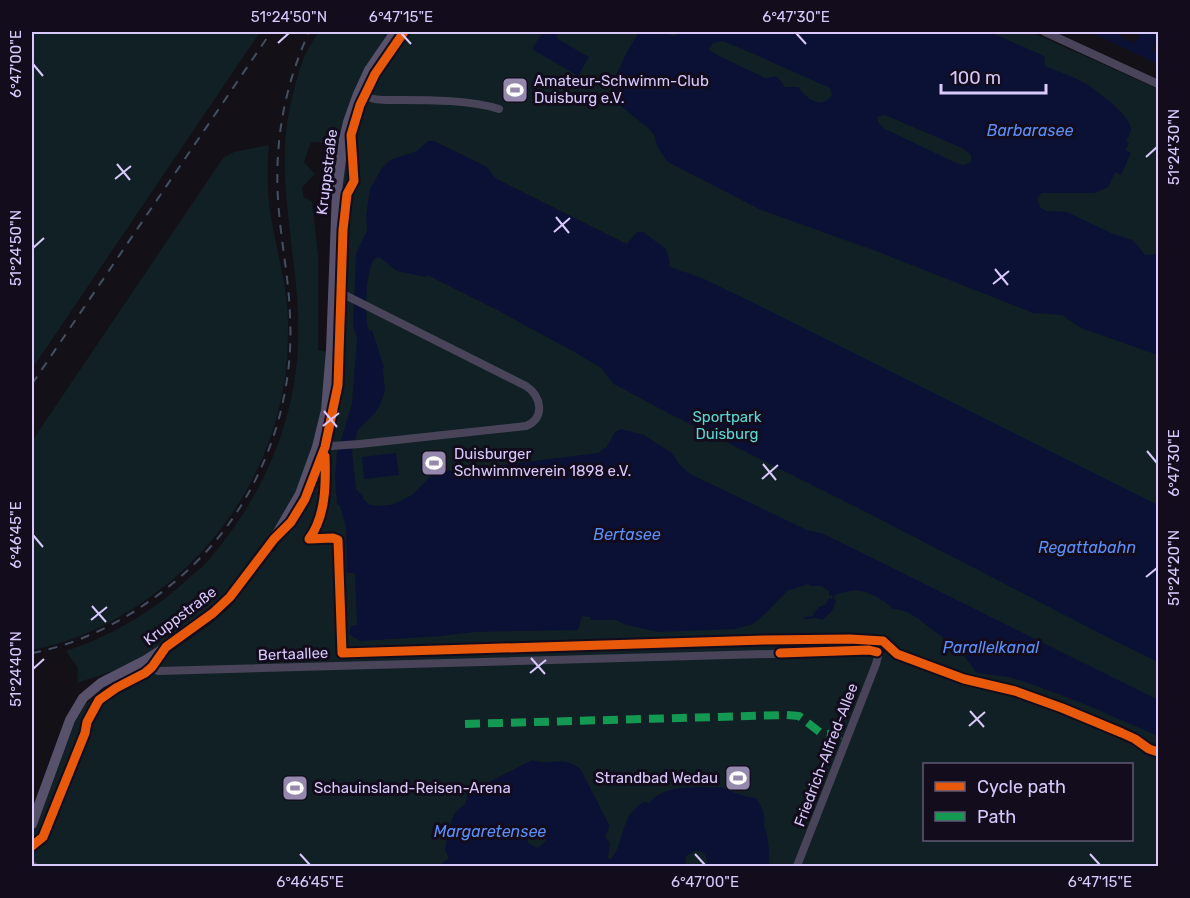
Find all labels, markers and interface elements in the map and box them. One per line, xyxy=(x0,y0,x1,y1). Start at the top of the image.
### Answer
text: 51°24'50"N xyxy=(251,8,327,26)
text: 6°47'15"E xyxy=(369,8,433,26)
text: 6°47'30"E xyxy=(762,8,830,26)
text: 6°47'00"E xyxy=(7,30,25,98)
scale bar xyxy=(941,57,1046,95)
text: 100 m xyxy=(950,67,1001,89)
place label: Amateur-Schwimm-Club Duisburg e.V. xyxy=(534,72,709,107)
sports icon: Amateur-Schwimm-Club Duisburg e.V. xyxy=(500,75,530,105)
text: 51°24'30"N xyxy=(1165,109,1183,185)
water label: Barbarasee xyxy=(987,121,1073,140)
street label: Kruppstraße xyxy=(313,128,341,216)
text: 51°24'50"N xyxy=(7,210,25,286)
park label: Sportpark Duisburg xyxy=(692,408,762,443)
text: 6°47'30"E xyxy=(1165,429,1183,497)
place label: Duisburger Schwimmverein 1898 e.V. xyxy=(454,445,631,480)
sports icon: Duisburger Schwimmverein 1898 e.V. xyxy=(419,448,449,478)
text: 6°46'45"E xyxy=(7,501,25,569)
water label: Bertasee xyxy=(593,525,661,544)
text: 51°24'20"N xyxy=(1165,530,1183,606)
water label: Regattabahn xyxy=(1038,538,1136,557)
street label: Kruppstraße xyxy=(140,583,220,649)
text: 51°24'40"N xyxy=(7,631,25,707)
water label: Parallelkanal xyxy=(943,638,1040,657)
street label: Bertaallee xyxy=(257,644,329,664)
street label: Friedrich-Alfred-Allee xyxy=(790,681,862,829)
sports icon: Strandbad Wedau xyxy=(723,763,753,793)
legend xyxy=(923,763,1133,841)
place label: Strandbad Wedau xyxy=(595,769,718,787)
sports icon: Schauinsland-Reisen-Arena xyxy=(280,773,310,803)
text: Cycle path xyxy=(977,776,1066,798)
place label: Schauinsland-Reisen-Arena xyxy=(314,779,511,797)
text: Path xyxy=(977,806,1016,828)
water label: Margaretensee xyxy=(434,822,546,841)
text: 6°46'45"E xyxy=(276,873,344,891)
text: 6°47'00"E xyxy=(671,873,739,891)
text: 6°47'15"E xyxy=(1068,873,1132,891)

